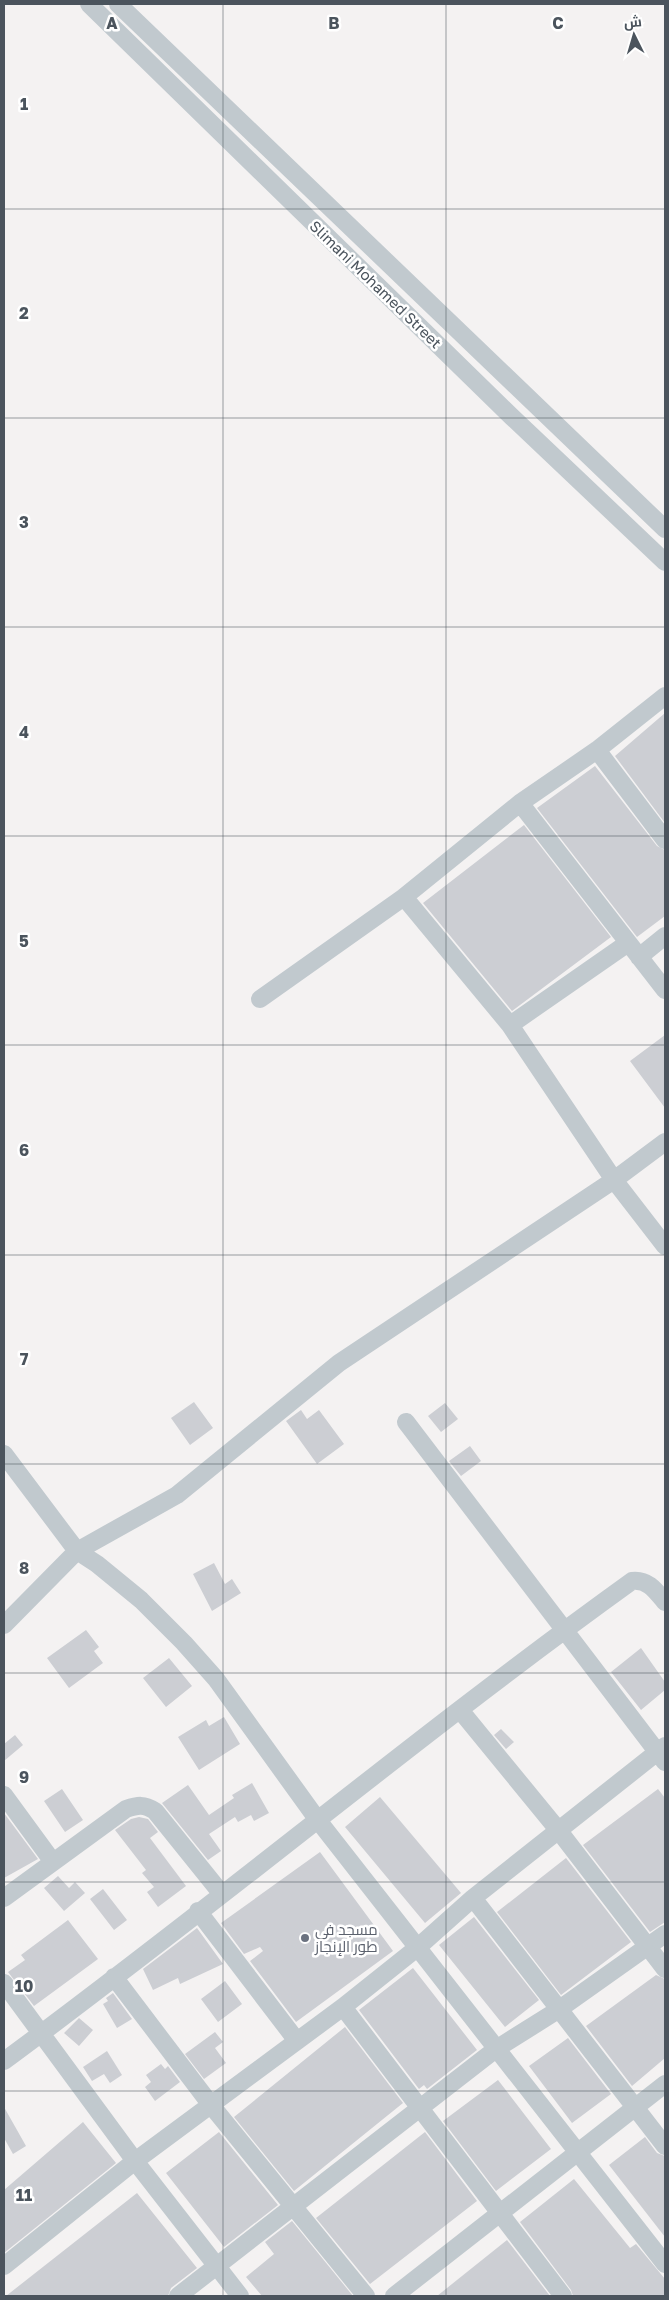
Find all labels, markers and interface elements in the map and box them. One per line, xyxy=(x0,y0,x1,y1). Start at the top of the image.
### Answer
north arrow xyxy=(609,10,659,60)
text: ش xyxy=(623,12,643,32)
text: A xyxy=(106,13,118,33)
text: B xyxy=(328,13,340,33)
text: C xyxy=(552,13,564,33)
text: 1 xyxy=(20,94,28,114)
street label: Slimani Mohamed Street xyxy=(306,216,446,352)
text: 2 xyxy=(19,303,29,323)
text: 3 xyxy=(19,512,29,532)
text: 4 xyxy=(19,722,29,742)
text: 5 xyxy=(19,931,29,951)
text: 6 xyxy=(19,1140,29,1160)
text: 7 xyxy=(20,1349,29,1369)
text: 8 xyxy=(19,1558,29,1578)
text: 9 xyxy=(19,1767,29,1787)
place label: مسجد في طور الإنجاز xyxy=(314,1920,378,1956)
marker: مسجد في طور الإنجاز xyxy=(299,1932,311,1944)
text: 10 xyxy=(15,1976,33,1996)
text: 11 xyxy=(16,2185,32,2205)

